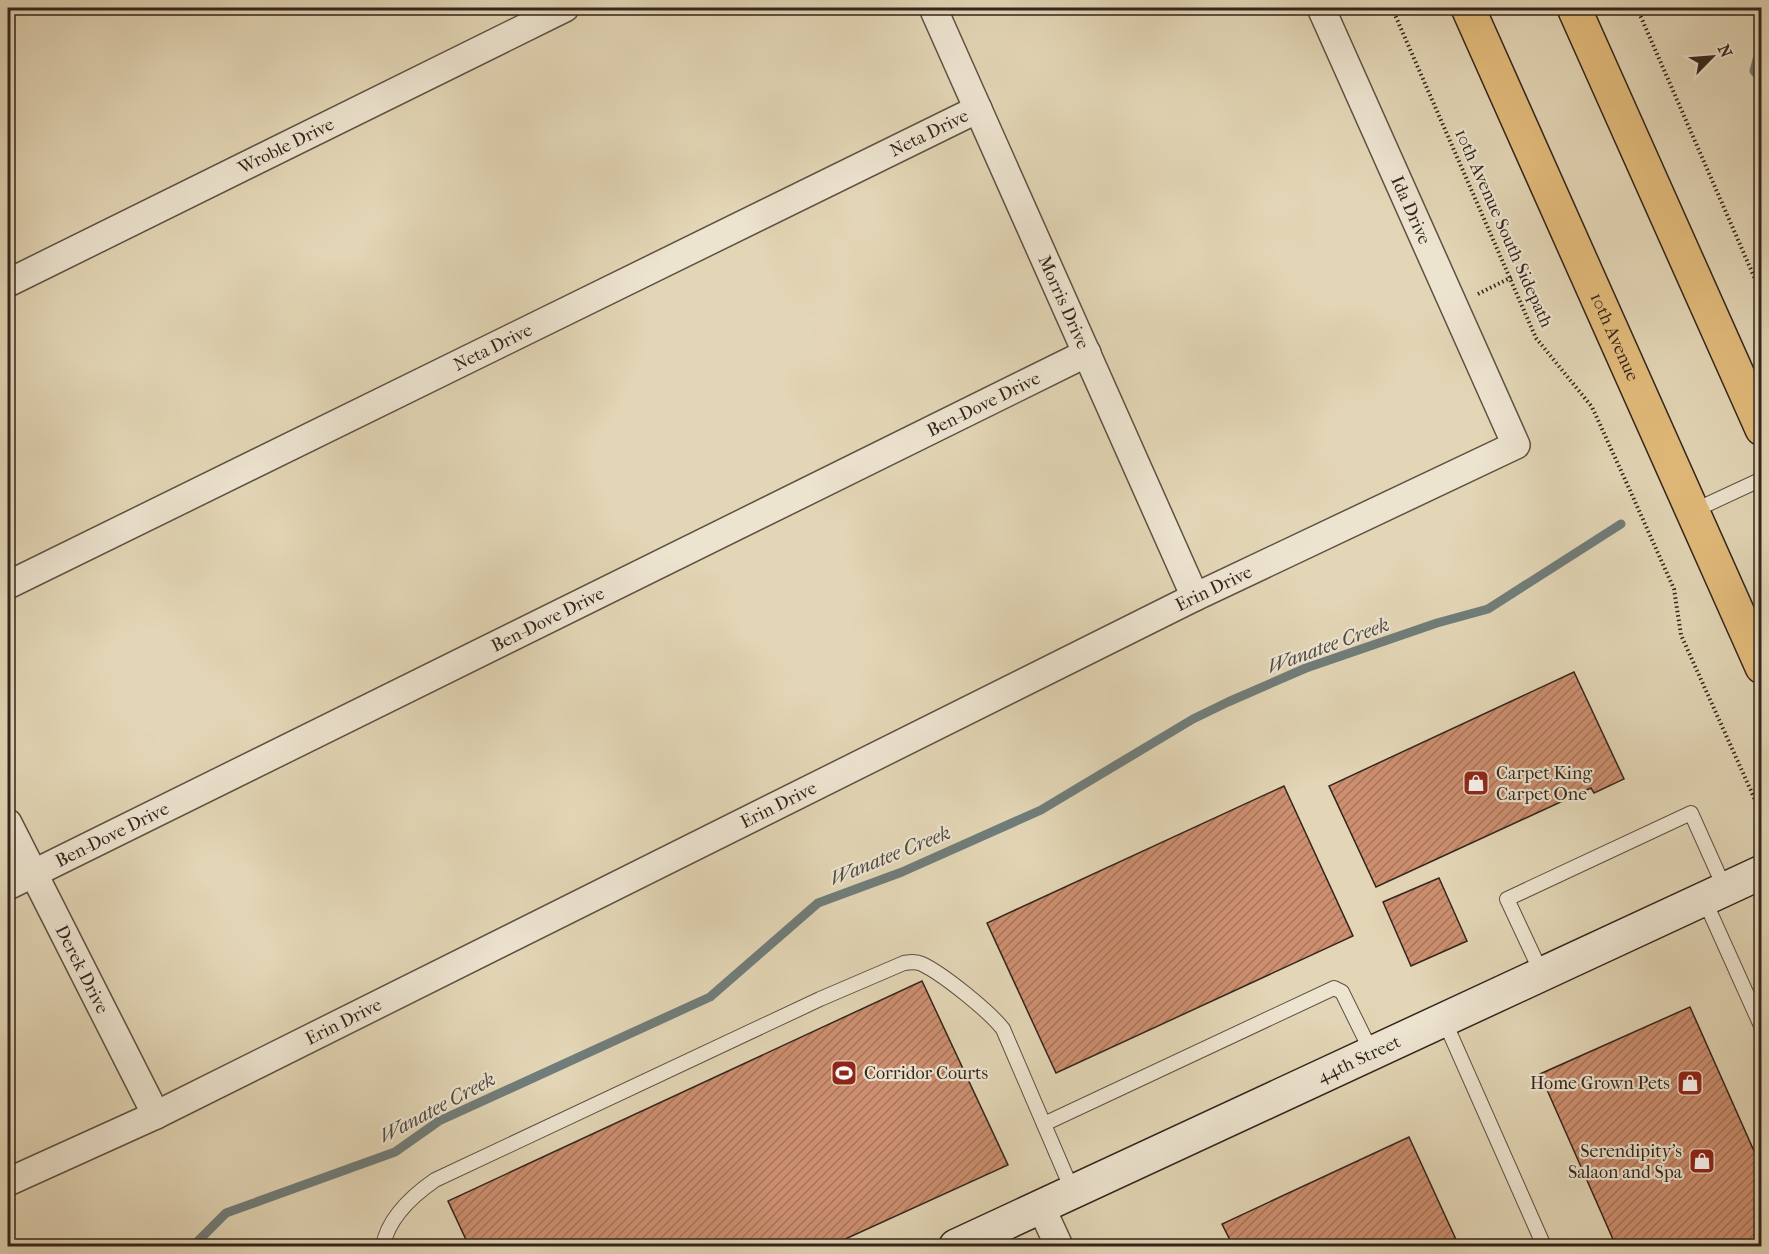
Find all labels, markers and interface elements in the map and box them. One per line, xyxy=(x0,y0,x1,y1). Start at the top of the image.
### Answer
north arrow xyxy=(1682,27,1742,87)
text: N xyxy=(1714,41,1737,61)
street label: Neta Drive xyxy=(887,105,972,162)
street label: Wroble Drive xyxy=(234,114,338,179)
street label: 10th Avenue South Sidepath xyxy=(1450,126,1557,331)
street label: Ida Drive xyxy=(1386,173,1435,248)
street label: Morris Drive xyxy=(1033,252,1093,353)
street label: 10th Avenue xyxy=(1585,289,1643,385)
street label: Neta Drive xyxy=(450,319,536,376)
street label: Ben-Dove Drive xyxy=(924,368,1044,441)
street label: Erin Drive xyxy=(1172,562,1256,616)
street label: Ben-Dove Drive xyxy=(488,583,608,657)
water label: Wanatee Creek xyxy=(1264,613,1392,678)
place label: Carpet King Carpet One xyxy=(1496,763,1592,805)
shop icon: Carpet King Carpet One xyxy=(1461,768,1491,798)
street label: Erin Drive xyxy=(737,777,820,833)
street label: Ben-Dove Drive xyxy=(52,798,172,872)
water label: Wanatee Creek xyxy=(827,821,954,890)
street label: Derek Drive xyxy=(51,922,113,1017)
street label: Erin Drive xyxy=(302,994,385,1050)
street label: 44th Street xyxy=(1314,1031,1404,1088)
sports icon: Corridor Courts xyxy=(829,1058,859,1088)
place label: Corridor Courts xyxy=(864,1063,988,1084)
water label: Wanatee Creek xyxy=(375,1067,499,1148)
shop icon: Home Grown Pets xyxy=(1675,1068,1705,1098)
place label: Home Grown Pets xyxy=(1530,1073,1670,1094)
place label: Serendipity's Salaon and Spa xyxy=(1568,1141,1683,1183)
shop icon: Serendipity's Salaon and Spa xyxy=(1687,1146,1717,1176)

